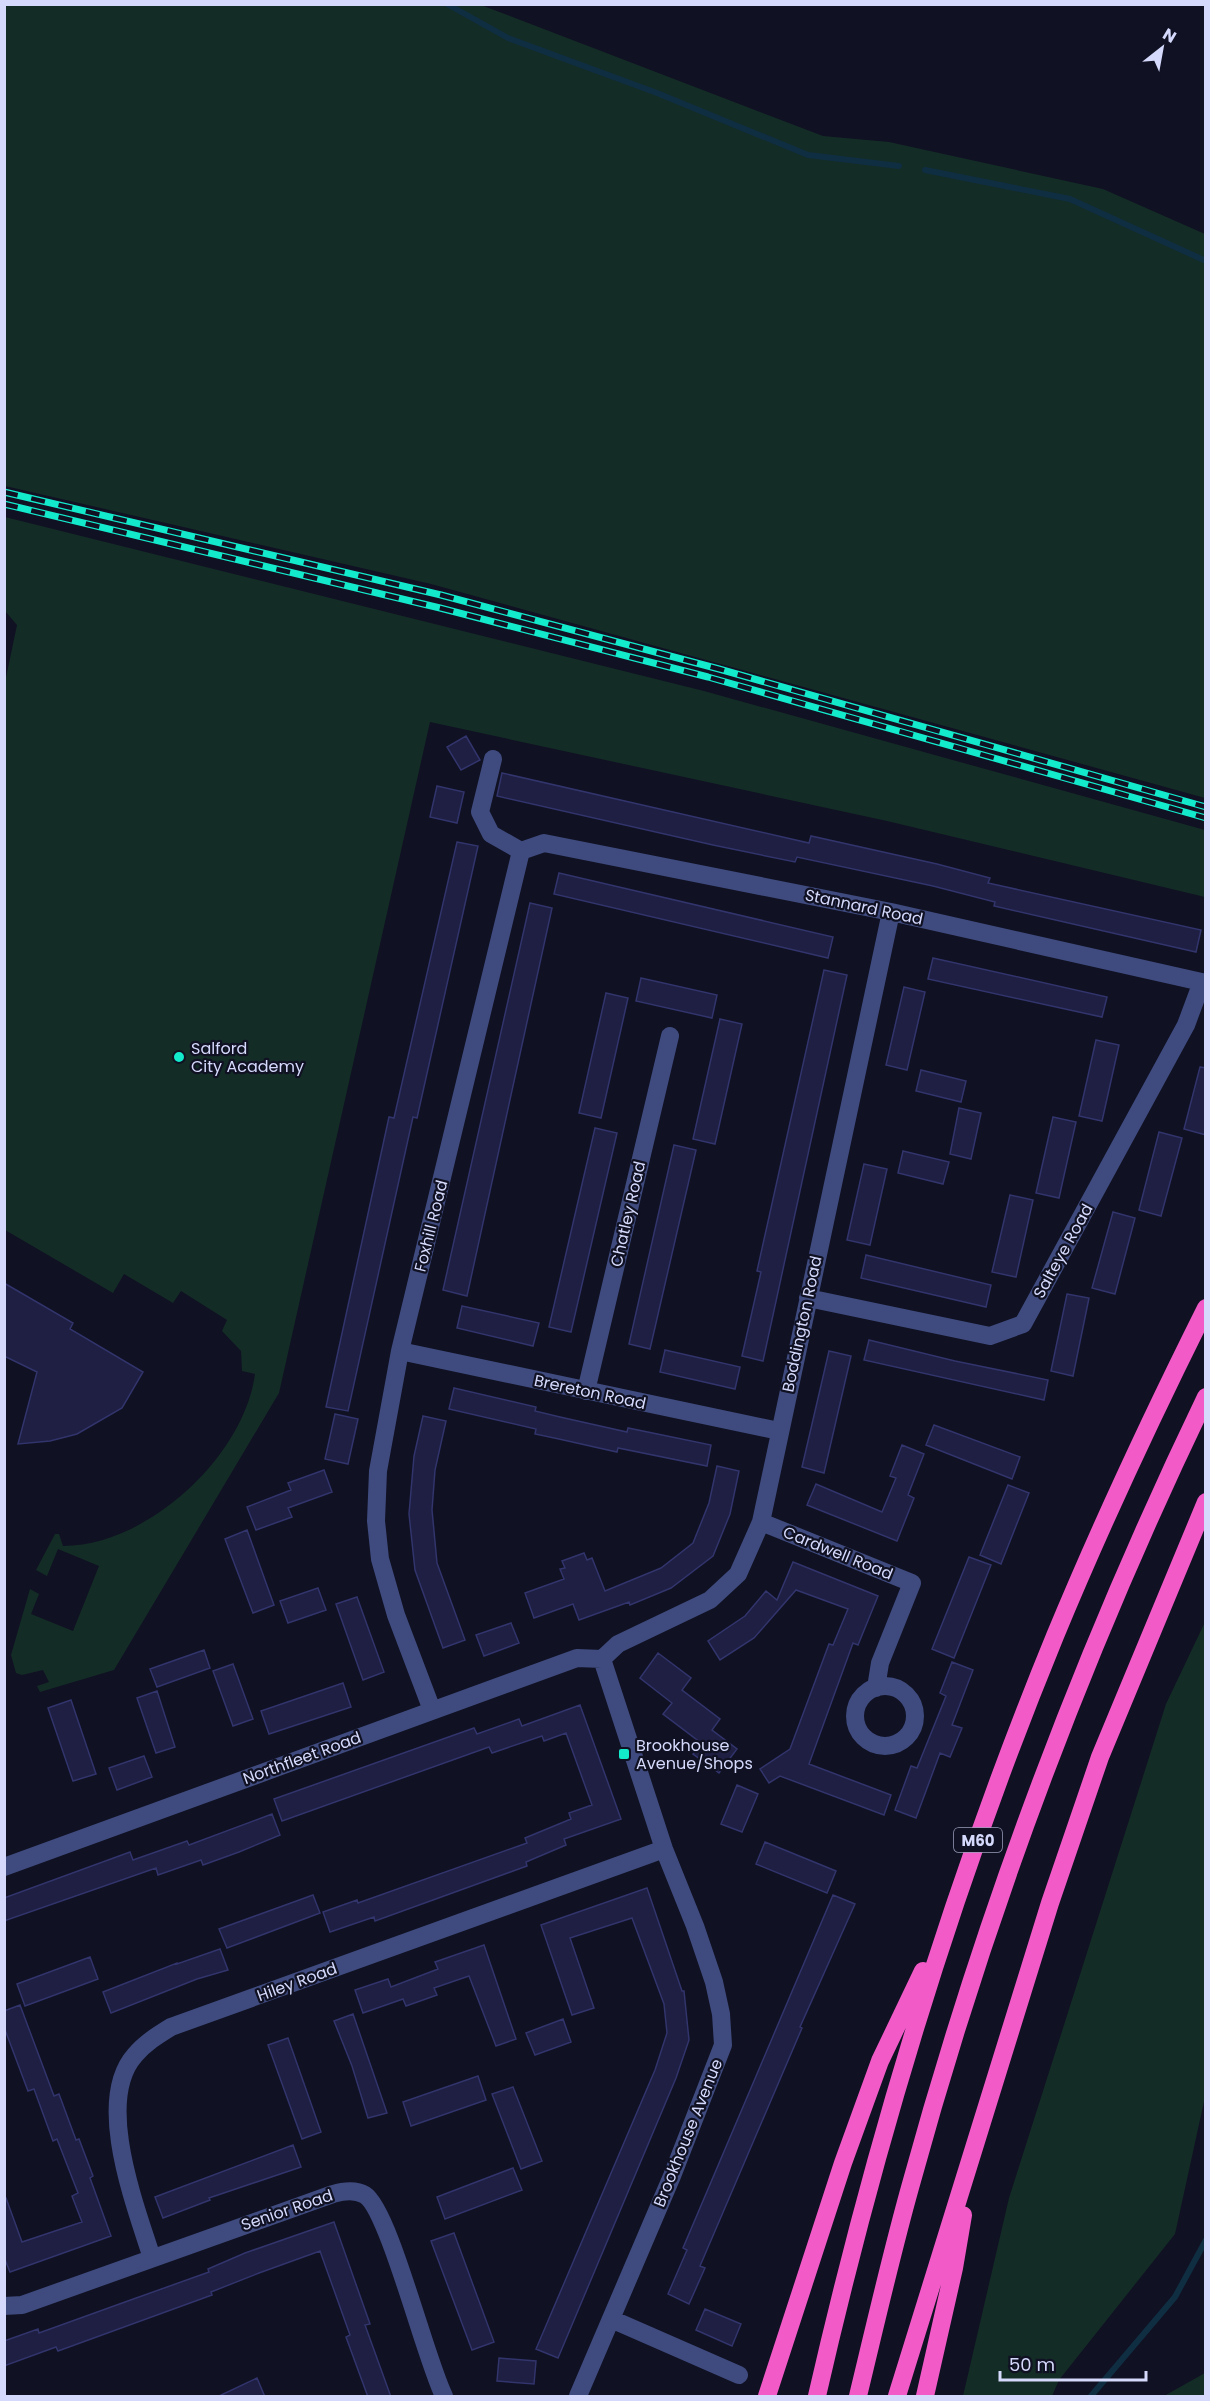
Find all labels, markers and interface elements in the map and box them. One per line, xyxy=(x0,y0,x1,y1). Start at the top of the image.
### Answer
north arrow xyxy=(1132,18,1192,78)
text: N xyxy=(1158,23,1181,49)
street label: Stannard Road xyxy=(803,883,925,931)
place label: Salford City Academy xyxy=(191,1037,304,1078)
marker: Salford City Academy xyxy=(172,1050,186,1064)
street label: Chatley Road xyxy=(605,1159,651,1269)
street label: Foxhill Road xyxy=(408,1178,454,1274)
street label: Salteye Road xyxy=(1028,1200,1098,1302)
street label: Boddington Road xyxy=(776,1254,828,1394)
street label: Brereton Road xyxy=(532,1369,648,1415)
street label: Cardwell Road xyxy=(780,1520,896,1586)
street label: Northfleet Road xyxy=(240,1726,364,1790)
place label: Brookhouse Avenue/Shops xyxy=(636,1734,753,1775)
marker: Brookhouse Avenue/Shops xyxy=(617,1747,631,1761)
road number: M60 xyxy=(954,1828,1002,1852)
street label: Hiley Road xyxy=(254,1957,340,2007)
street label: Brookhouse Avenue xyxy=(648,2055,728,2210)
street label: Senior Road xyxy=(238,2184,336,2236)
scale bar xyxy=(1000,2344,1146,2382)
text: 50 m xyxy=(1009,2352,1055,2377)

